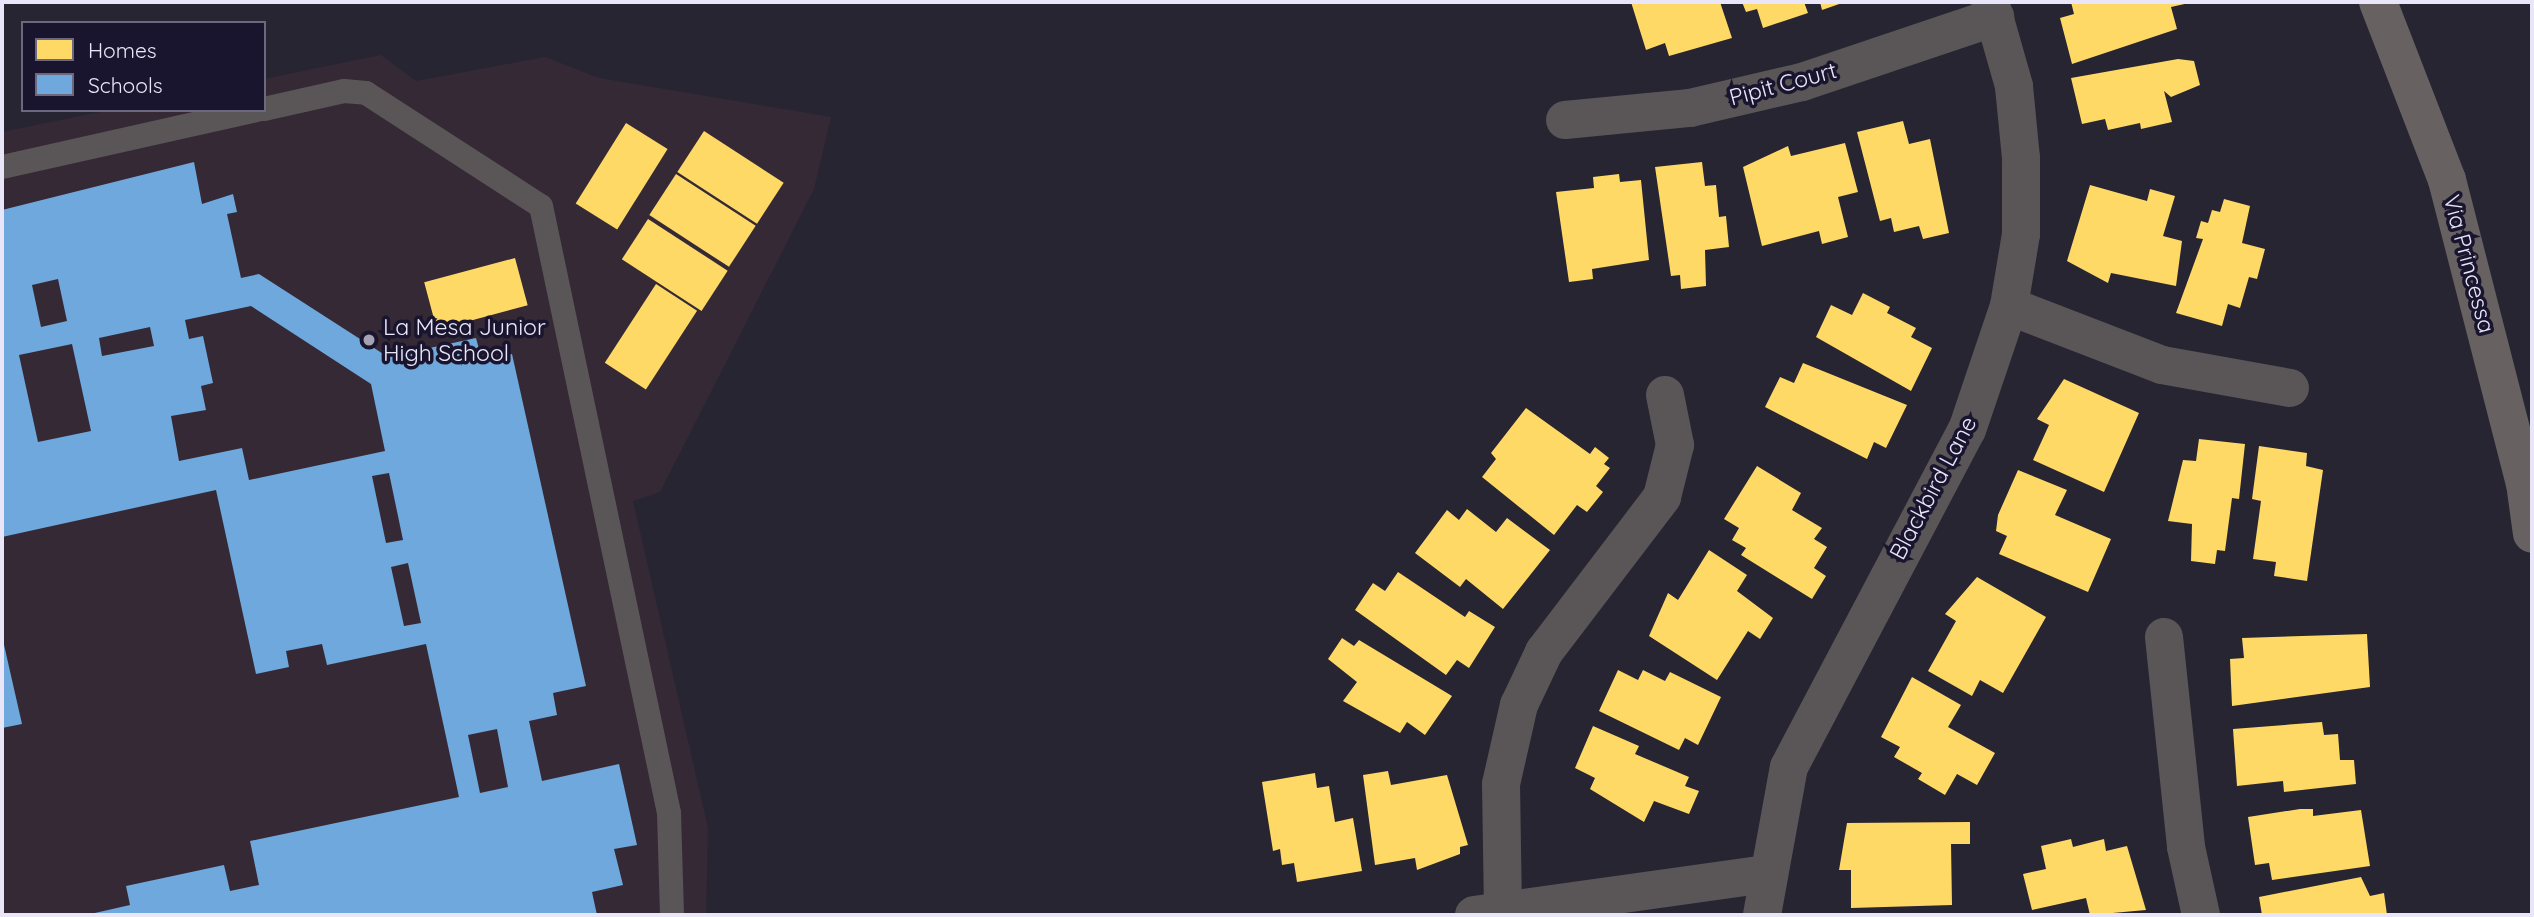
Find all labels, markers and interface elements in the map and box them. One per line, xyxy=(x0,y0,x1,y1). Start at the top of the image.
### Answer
legend xyxy=(21,21,266,112)
text: Homes xyxy=(88,37,157,63)
street label: Pipit Court xyxy=(1726,56,1840,112)
text: Schools xyxy=(88,72,163,98)
street label: Via Princessa xyxy=(2437,192,2501,336)
place label: La Mesa Junior High School xyxy=(383,313,546,367)
marker: La Mesa Junior High School xyxy=(361,332,377,348)
street label: Blackbird Lane xyxy=(1884,412,1982,564)

